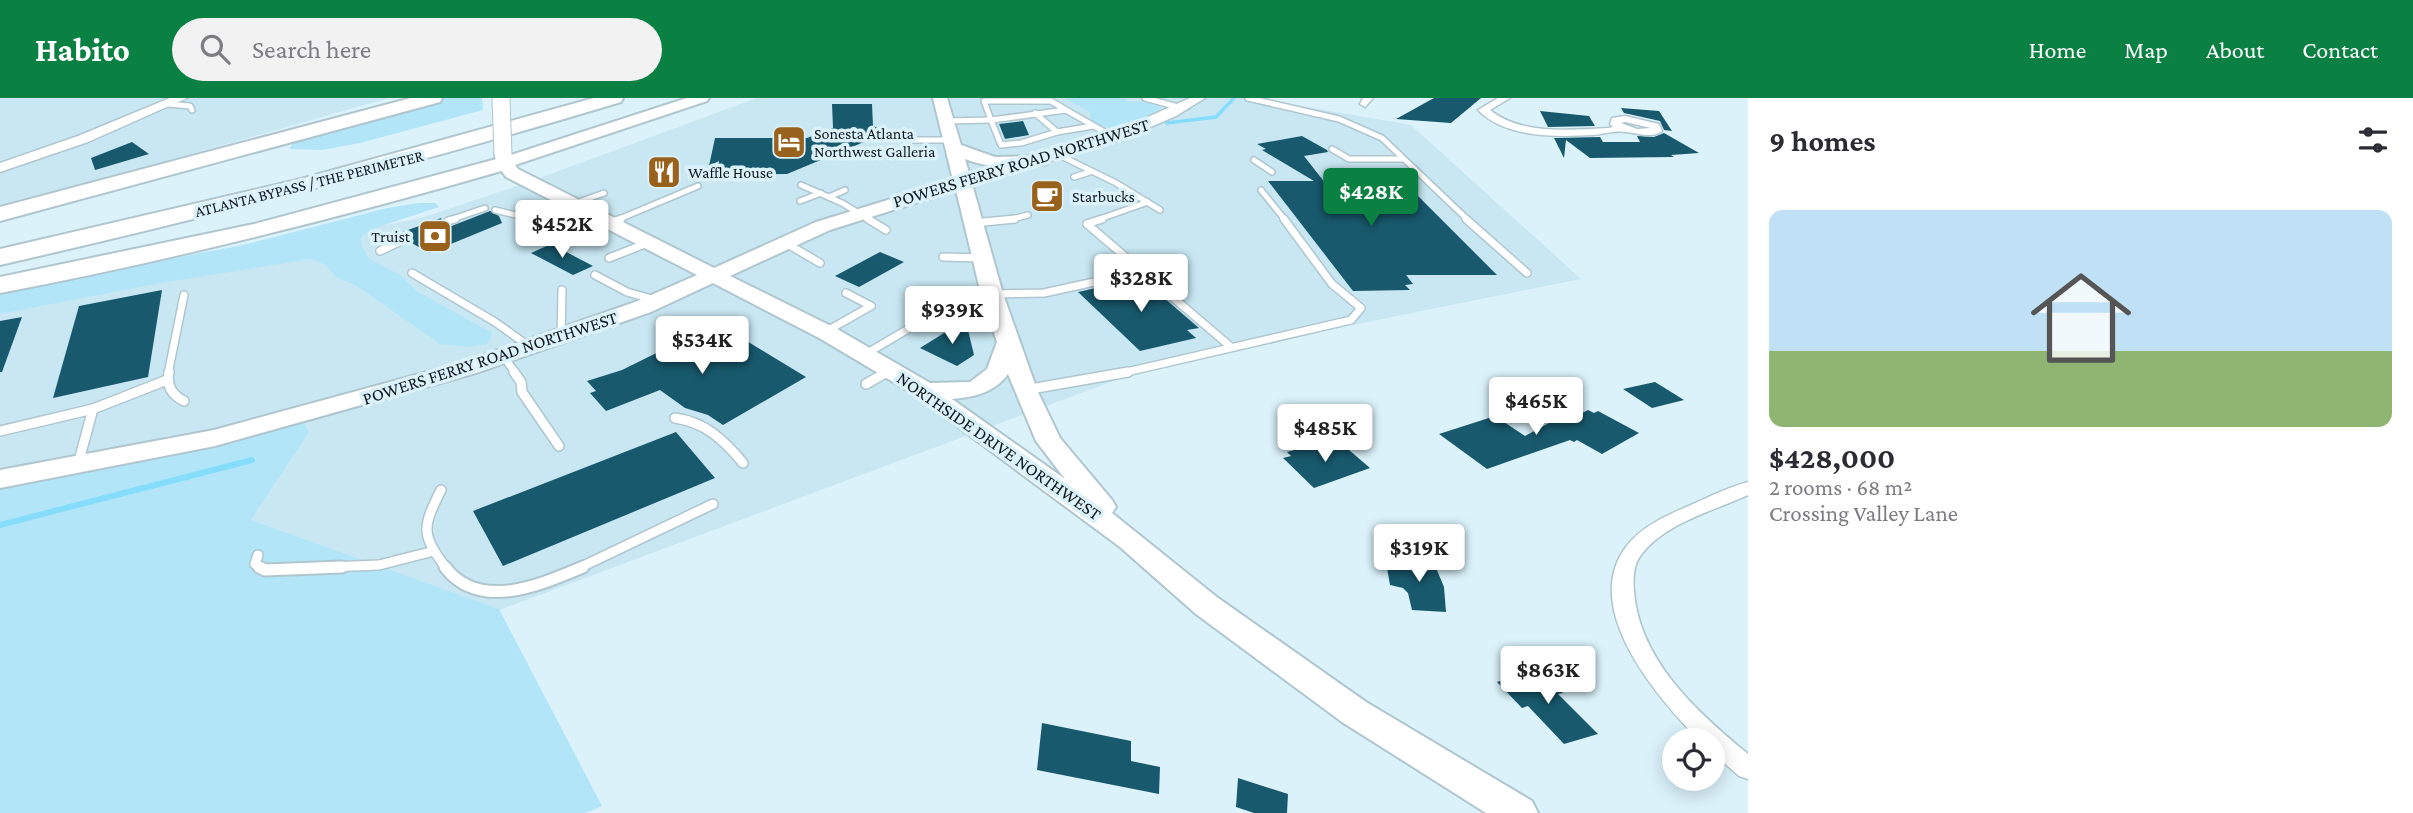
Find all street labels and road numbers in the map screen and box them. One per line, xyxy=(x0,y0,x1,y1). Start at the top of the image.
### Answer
street label: POWERS FERRY ROAD NORTHWEST xyxy=(891,114,1152,212)
street label: ATLANTA BYPASS / THE PERIMETER xyxy=(193,147,425,220)
street label: POWERS FERRY ROAD NORTHWEST xyxy=(360,307,620,409)
street label: NORTHSIDE DRIVE NORTHWEST xyxy=(893,368,1105,524)

